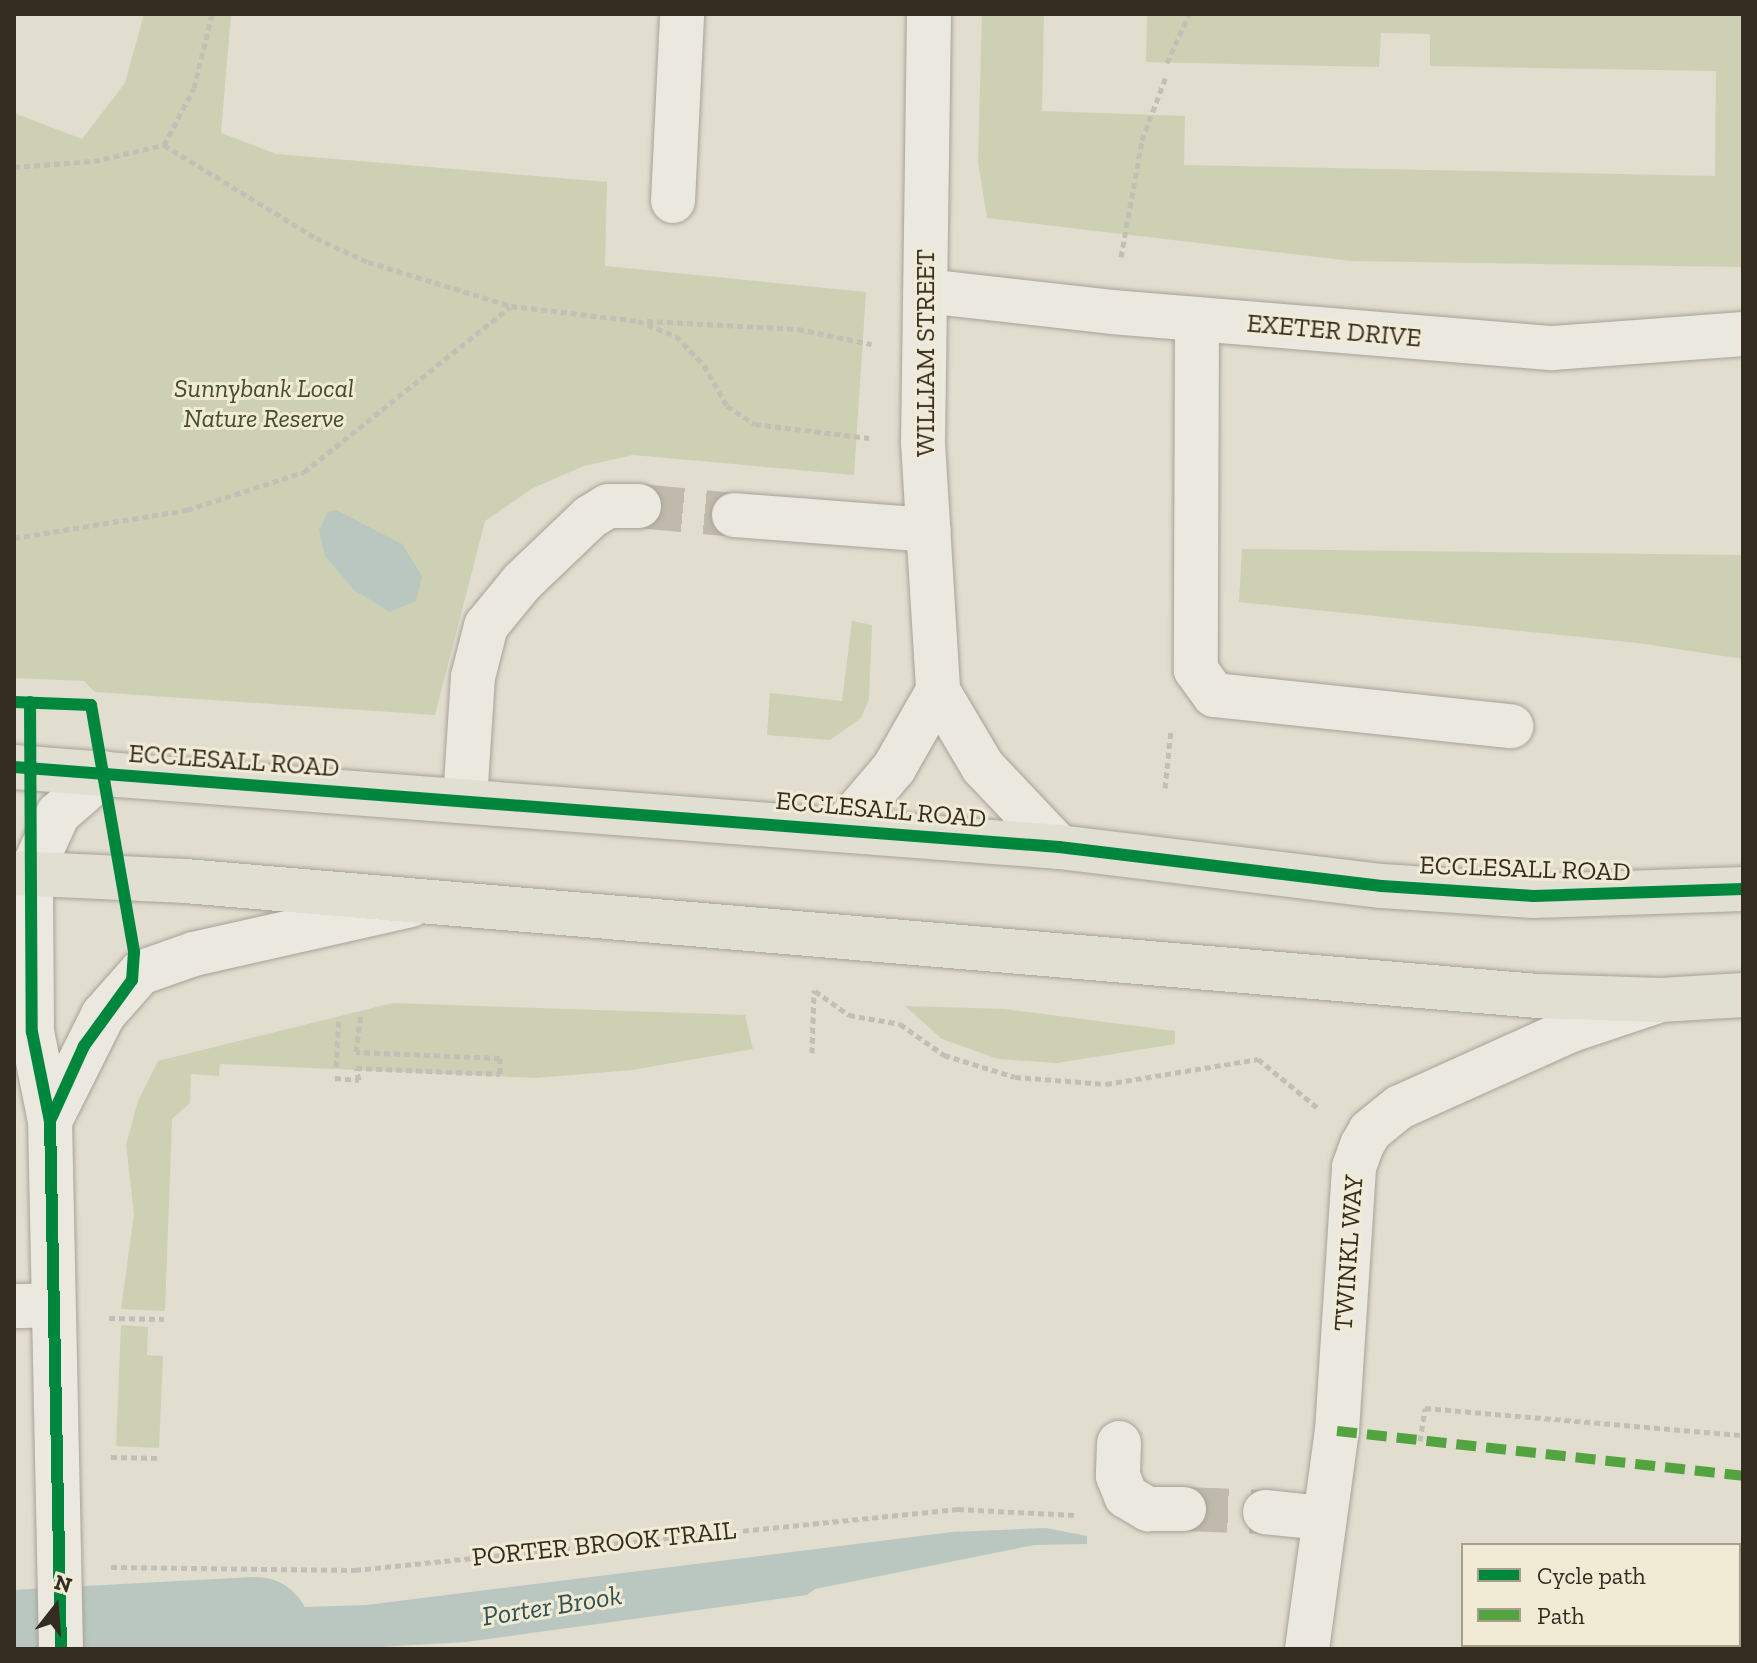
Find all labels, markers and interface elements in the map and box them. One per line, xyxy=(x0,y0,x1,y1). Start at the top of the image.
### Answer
street label: WILLIAM STREET xyxy=(910,249,942,457)
street label: EXETER DRIVE xyxy=(1246,308,1422,354)
park label: Sunnybank Local Nature Reserve xyxy=(174,373,354,434)
street label: ECCLESALL ROAD xyxy=(127,738,341,784)
street label: ECCLESALL ROAD xyxy=(774,785,988,835)
street label: ECCLESALL ROAD xyxy=(1419,850,1631,888)
street label: TWINKL WAY xyxy=(1328,1173,1370,1333)
street label: PORTER BROOK TRAIL xyxy=(470,1515,738,1573)
legend xyxy=(1461,1543,1741,1647)
text: Cycle path xyxy=(1537,1561,1646,1590)
north arrow xyxy=(16,1567,96,1647)
text: N xyxy=(51,1568,75,1599)
water label: Porter Brook xyxy=(480,1578,624,1634)
text: Path xyxy=(1537,1601,1585,1630)

